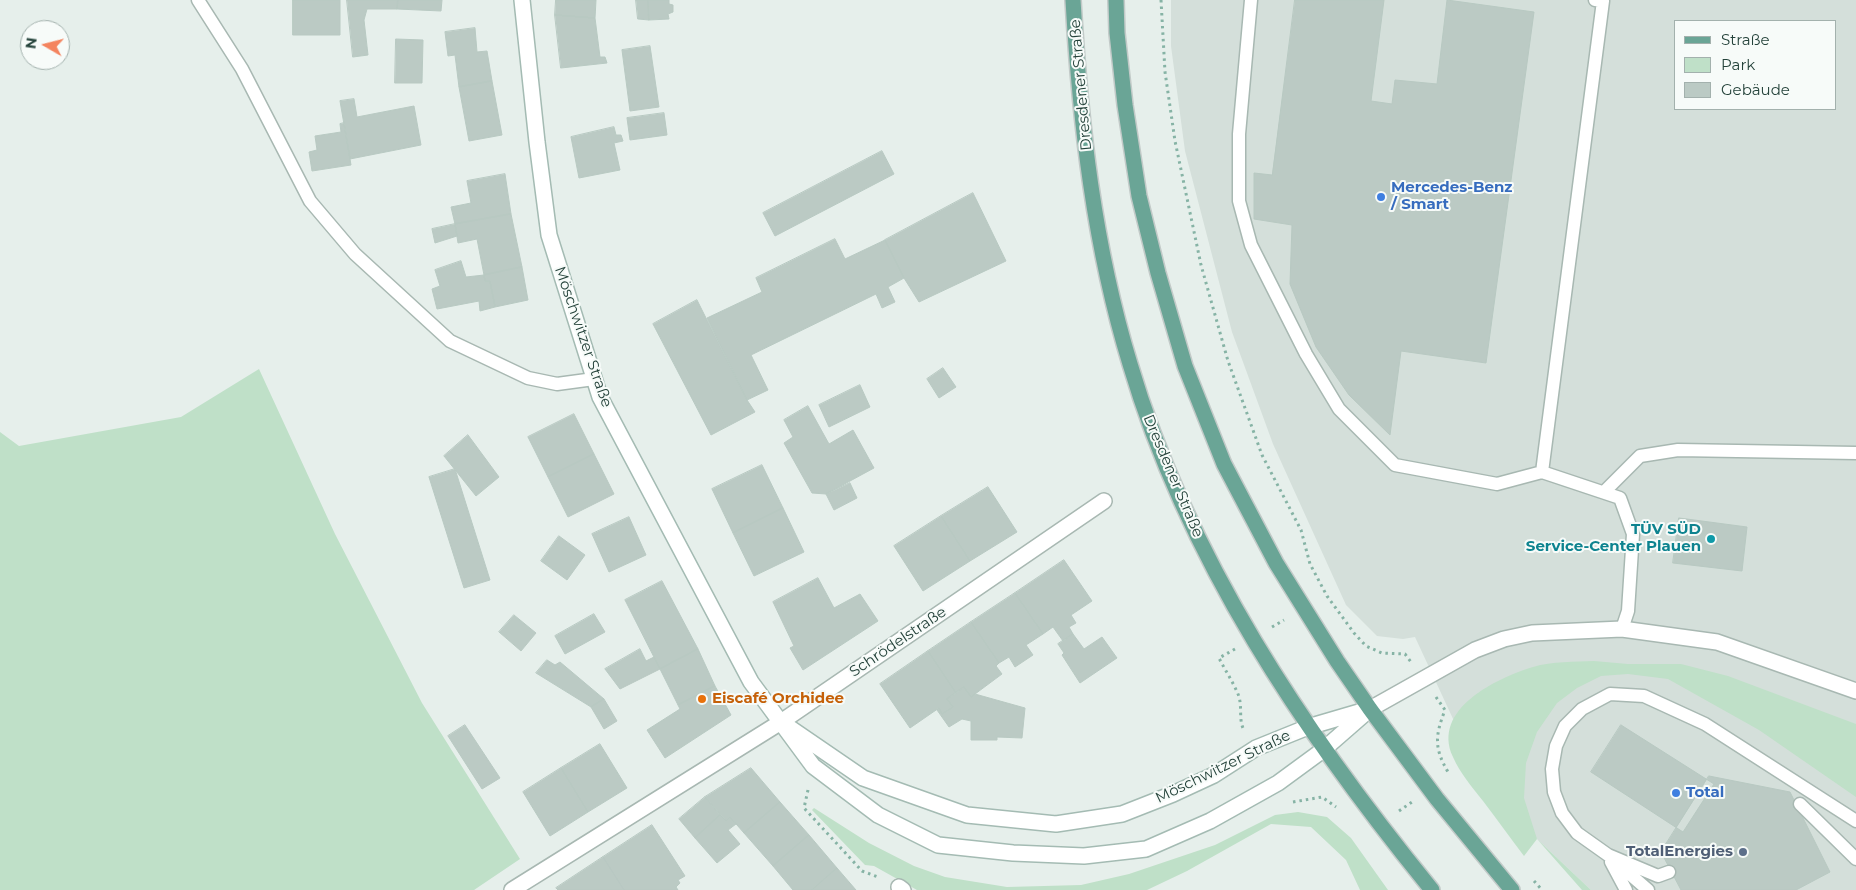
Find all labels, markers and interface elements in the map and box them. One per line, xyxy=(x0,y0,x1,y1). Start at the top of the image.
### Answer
street label: Dresdener Straße xyxy=(1066,19,1096,151)
north arrow xyxy=(20,20,70,70)
legend xyxy=(1674,20,1836,110)
text: Straße xyxy=(1721,30,1770,49)
text: N xyxy=(21,36,41,50)
text: Park xyxy=(1721,55,1755,74)
text: Gebäude xyxy=(1721,80,1790,99)
place label: Mercedes-Benz / Smart xyxy=(1391,179,1512,214)
marker: Mercedes-Benz / Smart xyxy=(1375,191,1387,203)
street label: Möschwitzer Straße xyxy=(550,264,616,410)
street label: Dresdener Straße xyxy=(1139,412,1207,540)
place label: TÜV SÜD Service-Center Plauen xyxy=(1526,521,1701,556)
marker: TÜV SÜD Service-Center Plauen xyxy=(1705,533,1717,545)
street label: Schrödelstraße xyxy=(846,603,950,681)
place label: Eiscafé Orchidee xyxy=(712,690,844,708)
marker: Eiscafé Orchidee xyxy=(696,693,708,705)
street label: Möschwitzer Straße xyxy=(1153,727,1293,807)
place label: Total xyxy=(1686,784,1724,802)
marker: Total xyxy=(1670,787,1682,799)
place label: TotalEnergies xyxy=(1626,843,1733,861)
marker: TotalEnergies xyxy=(1737,846,1749,858)

